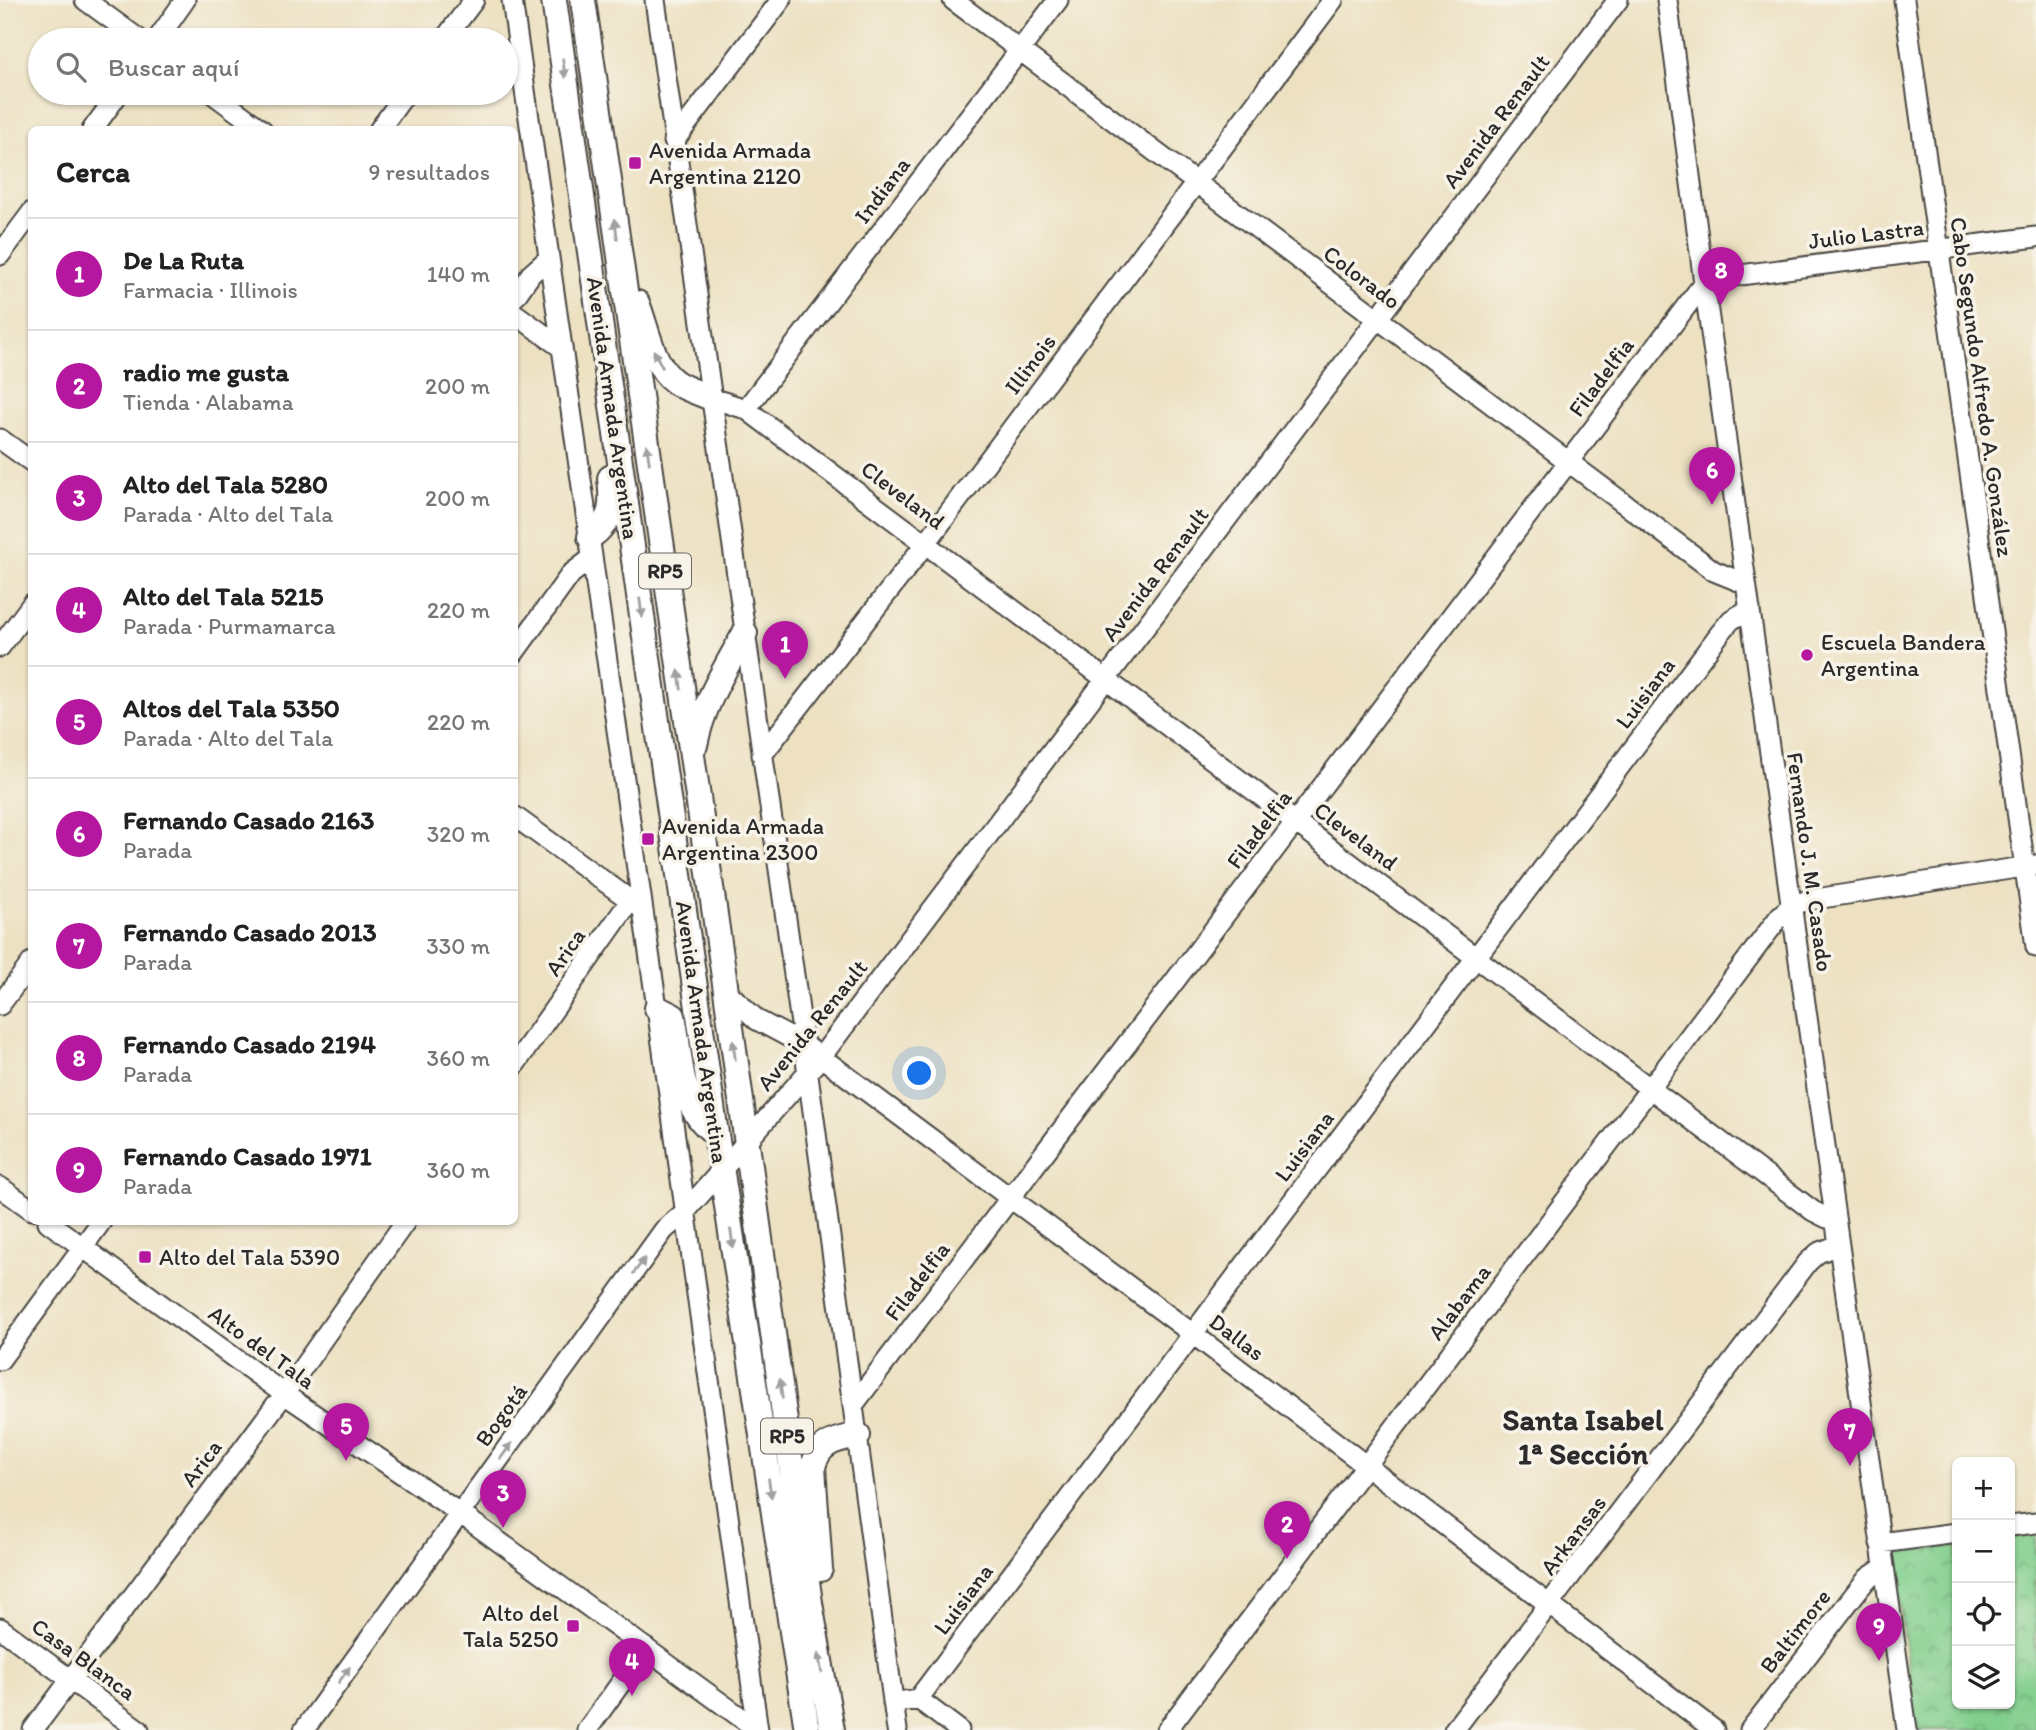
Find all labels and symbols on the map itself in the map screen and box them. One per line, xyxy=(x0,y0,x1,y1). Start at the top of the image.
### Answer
street label: Avenida Renault xyxy=(1436,48,1556,194)
one-way arrow xyxy=(558,57,569,79)
place label: Avenida Armada Argentina 2120 xyxy=(649,136,811,190)
street label: Indiana xyxy=(848,151,916,229)
marker: Avenida Armada Argentina 2120 xyxy=(627,155,643,171)
street label: Julio Lastra xyxy=(1807,213,1925,255)
street label: Cabo Segundo Alfredo A. González xyxy=(1944,215,2020,559)
one-way arrow xyxy=(610,218,621,240)
street label: Colorado xyxy=(1318,239,1406,315)
pin: 8 xyxy=(1698,247,1744,305)
street label: Avenida Armada Argentina xyxy=(581,275,645,541)
street label: Illinois xyxy=(998,328,1062,400)
street label: Filadelfia xyxy=(1562,332,1640,422)
one-way arrow xyxy=(653,349,664,369)
one-way arrow xyxy=(642,443,653,465)
pin: 6 xyxy=(1689,447,1735,505)
street label: Cleveland xyxy=(856,454,950,536)
street label: Avenida Renault xyxy=(1095,501,1215,647)
road number: RP5 xyxy=(639,554,691,588)
one-way arrow xyxy=(636,597,647,619)
pin: 1 xyxy=(762,621,808,679)
place label: Escuela Bandera Argentina xyxy=(1821,628,1986,682)
marker: Escuela Bandera Argentina xyxy=(1799,647,1815,663)
street label: Luisiana xyxy=(1609,652,1681,734)
one-way arrow xyxy=(675,669,686,691)
street label: Fernando J. M. Casado xyxy=(1781,751,1839,973)
street label: Filadelfia xyxy=(1220,784,1298,874)
street label: Cleveland xyxy=(1309,795,1403,877)
place label: Avenida Armada Argentina 2300 xyxy=(662,812,824,866)
marker: Avenida Armada Argentina 2300 xyxy=(640,831,656,847)
street label: Avenida Armada Argentina xyxy=(670,899,734,1165)
street label: Arica xyxy=(539,923,591,981)
street label: Avenida Renault xyxy=(751,953,874,1096)
one-way arrow xyxy=(729,1039,740,1061)
your location xyxy=(902,1056,936,1090)
street label: Luisiana xyxy=(1268,1105,1340,1187)
one-way arrow xyxy=(727,1228,738,1250)
street label: Filadelfia xyxy=(878,1236,956,1326)
place label: Alto del Tala 5390 xyxy=(159,1243,340,1271)
marker: Alto del Tala 5390 xyxy=(137,1249,153,1265)
one-way arrow xyxy=(631,1257,645,1275)
street label: Alabama xyxy=(1421,1258,1497,1345)
street label: Alto del Tala xyxy=(203,1299,321,1395)
street label: Dallas xyxy=(1204,1307,1270,1367)
street label: Bogotá xyxy=(469,1378,533,1452)
one-way arrow xyxy=(775,1378,786,1400)
district label: Santa Isabel 1ª Sección xyxy=(1503,1401,1664,1472)
pin: 5 xyxy=(323,1403,369,1461)
pin: 7 xyxy=(1827,1408,1873,1466)
road number: RP5 xyxy=(761,1418,813,1454)
street label: Arica xyxy=(174,1434,228,1492)
one-way arrow xyxy=(499,1441,513,1460)
pin: 3 xyxy=(480,1470,526,1528)
one-way arrow xyxy=(765,1477,776,1499)
street label: Arkansas xyxy=(1534,1490,1612,1580)
pin: 2 xyxy=(1264,1501,1310,1559)
street label: Luisiana xyxy=(927,1558,999,1640)
street label: Baltimore xyxy=(1753,1583,1837,1679)
place label: Alto del Tala 5250 xyxy=(463,1599,559,1653)
pin: 9 xyxy=(1856,1603,1902,1661)
street label: Casa Blanca xyxy=(26,1612,142,1706)
marker: Alto del Tala 5250 xyxy=(565,1618,581,1634)
pin: 4 xyxy=(609,1638,655,1696)
one-way arrow xyxy=(814,1652,825,1674)
one-way arrow xyxy=(337,1666,351,1684)

